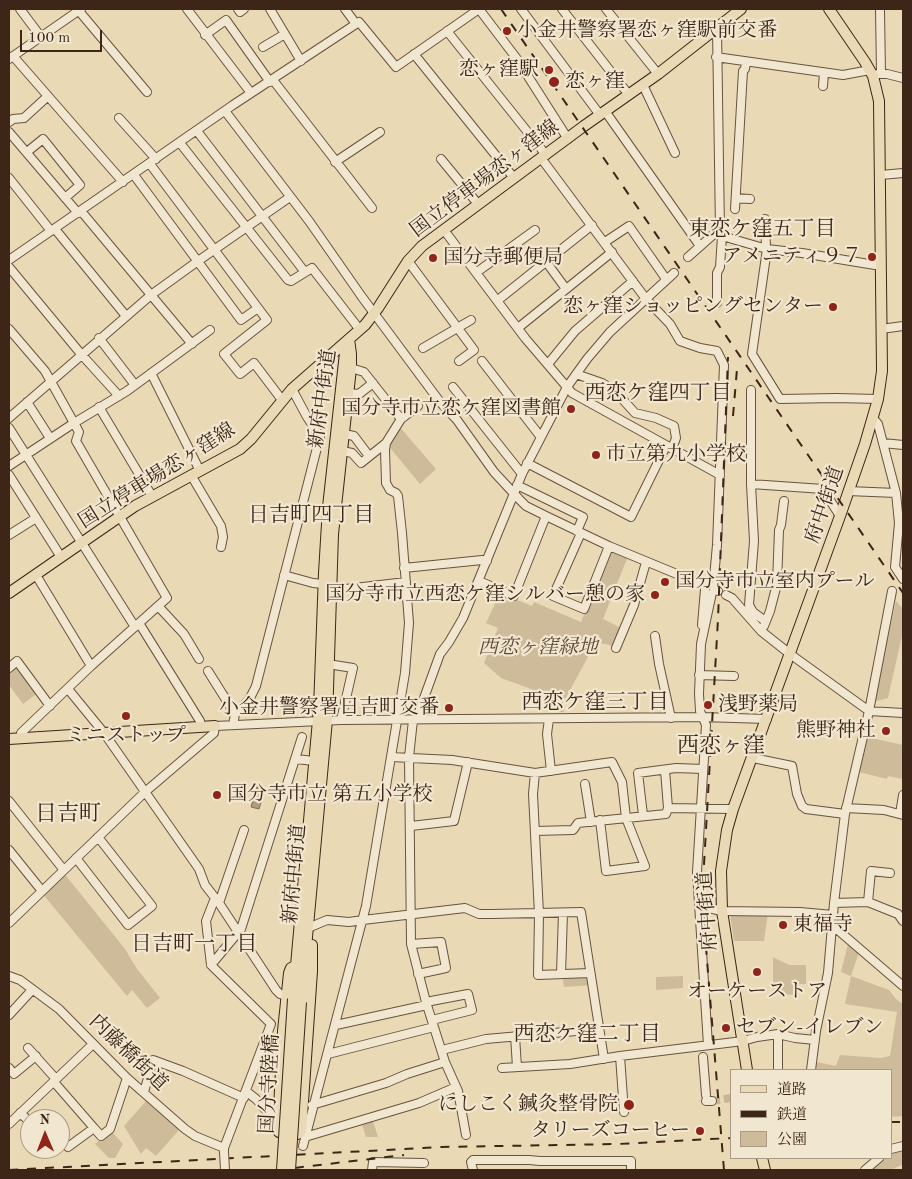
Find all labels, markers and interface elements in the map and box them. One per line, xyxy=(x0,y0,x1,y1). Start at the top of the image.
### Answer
place label: 小金井警察署恋ヶ窪駅前交番 xyxy=(517,19,777,43)
scale bar xyxy=(22,20,105,52)
marker: 小金井警察署恋ヶ窪駅前交番 xyxy=(501,25,513,37)
text: 100 m xyxy=(28,31,70,46)
place label: 恋ヶ窪駅 xyxy=(459,58,539,82)
marker: 恋ヶ窪駅 xyxy=(543,64,555,76)
place label: 恋ヶ窪 xyxy=(565,70,625,94)
marker: 恋ヶ窪 xyxy=(547,75,561,89)
street label: 国立停車場恋ヶ窪線 xyxy=(406,115,564,243)
district label: 東恋ケ窪五丁目 xyxy=(689,216,835,242)
place label: アメニティ９７ xyxy=(722,245,862,269)
place label: 国分寺郵便局 xyxy=(443,246,563,270)
marker: アメニティ９７ xyxy=(866,251,878,263)
marker: 国分寺郵便局 xyxy=(427,252,439,264)
place label: 恋ヶ窪ショッピングセンター xyxy=(563,295,823,319)
marker: 恋ヶ窪ショッピングセンター xyxy=(827,301,839,313)
street label: 新府中街道 xyxy=(304,348,342,450)
district label: 西恋ケ窪四丁目 xyxy=(585,380,731,406)
place label: 国分寺市立恋ケ窪図書館 xyxy=(341,397,561,421)
marker: 国分寺市立恋ケ窪図書館 xyxy=(565,403,577,415)
street label: 国立停車場恋ヶ窪線 xyxy=(74,418,240,534)
place label: 市立第九小学校 xyxy=(606,443,746,467)
marker: 市立第九小学校 xyxy=(590,449,602,461)
street label: 府中街道 xyxy=(801,463,849,547)
district label: 日吉町四丁目 xyxy=(248,502,374,528)
place label: 国分寺市立室内プール xyxy=(675,570,874,594)
marker: 国分寺市立室内プール xyxy=(659,576,671,588)
place label: 国分寺市立西恋ケ窪シルバー憩の家 xyxy=(325,583,645,607)
marker: 国分寺市立西恋ケ窪シルバー憩の家 xyxy=(649,589,661,601)
park label: 西恋ヶ窪緑地 xyxy=(478,636,598,660)
district label: 西恋ケ窪三丁目 xyxy=(522,689,668,715)
place label: 浅野薬局 xyxy=(718,693,798,717)
place label: 小金井警察署日吉町交番 xyxy=(219,696,439,720)
marker: 浅野薬局 xyxy=(702,699,714,711)
marker: 小金井警察署日吉町交番 xyxy=(443,702,455,714)
marker: ミニストップ xyxy=(120,710,132,722)
place label: 熊野神社 xyxy=(796,719,876,743)
place label: ミニストップ xyxy=(66,724,186,748)
marker: 熊野神社 xyxy=(880,725,892,737)
district label: 西恋ヶ窪 xyxy=(677,733,765,759)
place label: 国分寺市立 第五小学校 xyxy=(227,783,433,807)
marker: 国分寺市立 第五小学校 xyxy=(211,789,223,801)
district label: 日吉町 xyxy=(35,801,101,827)
street label: 新府中街道 xyxy=(279,823,311,925)
street label: 府中街道 xyxy=(693,870,723,952)
place label: 東福寺 xyxy=(793,913,853,937)
marker: 東福寺 xyxy=(777,919,789,931)
district label: 日吉町一丁目 xyxy=(131,931,257,957)
marker: オーケーストア xyxy=(751,966,763,978)
place label: オーケーストア xyxy=(687,980,827,1004)
street label: 内藤橋街道 xyxy=(84,1010,172,1096)
place label: セブン-イレブン xyxy=(736,1016,883,1040)
district label: 西恋ケ窪二丁目 xyxy=(514,1021,660,1047)
marker: セブン-イレブン xyxy=(720,1022,732,1034)
street label: 国分寺陸橋 xyxy=(255,1033,285,1135)
legend xyxy=(730,1069,892,1159)
text: 道路 xyxy=(777,1083,807,1098)
place label: にしこく鍼灸整骨院 xyxy=(438,1093,618,1117)
marker: にしこく鍼灸整骨院 xyxy=(622,1098,636,1112)
text: 鉄道 xyxy=(777,1108,807,1123)
north arrow xyxy=(20,1109,70,1159)
text: N xyxy=(39,1113,50,1127)
place label: タリーズコーヒー xyxy=(531,1119,690,1143)
marker: タリーズコーヒー xyxy=(694,1125,706,1137)
text: 公園 xyxy=(777,1133,807,1148)

